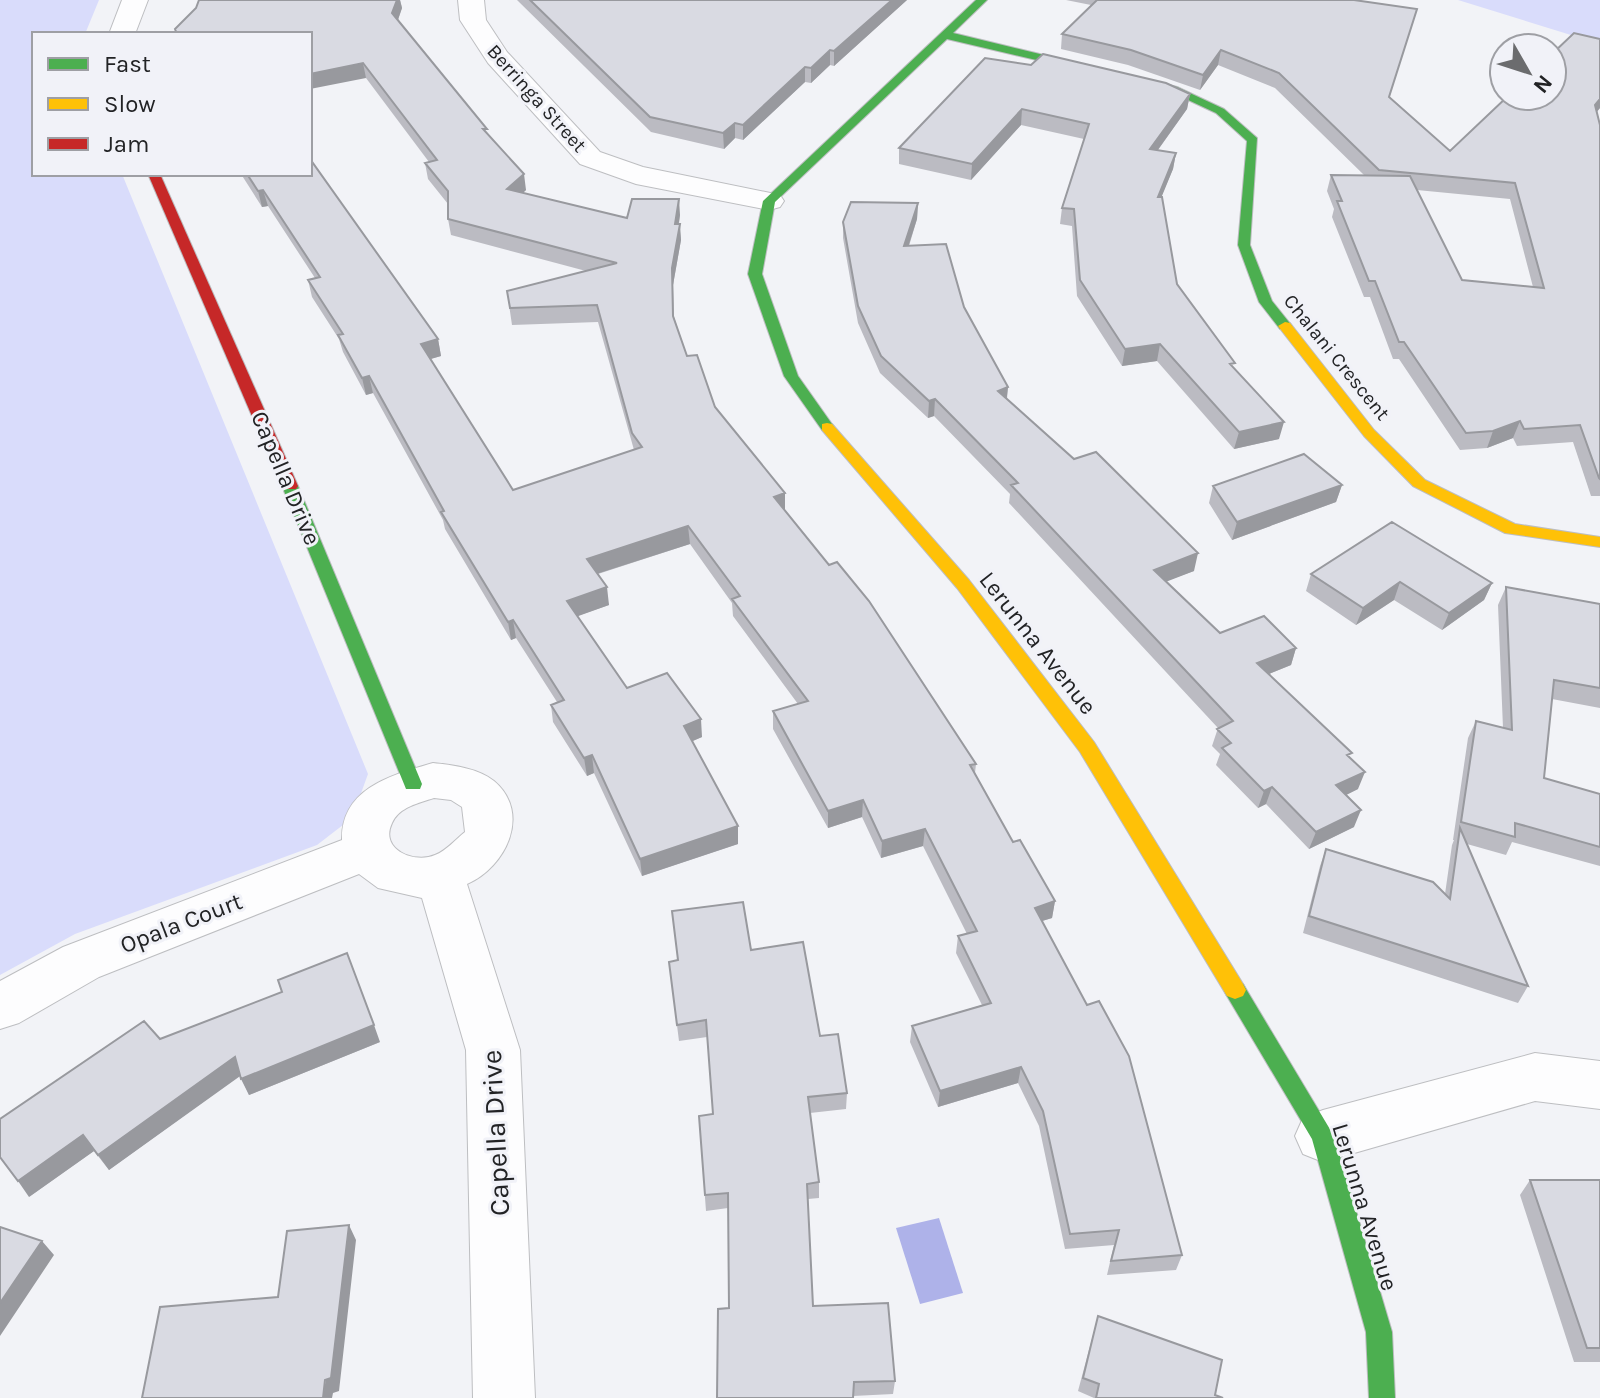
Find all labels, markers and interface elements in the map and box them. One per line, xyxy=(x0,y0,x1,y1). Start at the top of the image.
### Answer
legend xyxy=(32,32,312,176)
north arrow xyxy=(1488,32,1568,112)
street label: Berringa Street xyxy=(482,40,591,157)
text: Fast xyxy=(104,50,151,78)
text: N xyxy=(1528,70,1558,98)
text: Slow xyxy=(104,90,156,118)
text: Jam xyxy=(104,130,149,158)
street label: Chalani Crescent xyxy=(1279,290,1395,425)
street label: Capella Drive xyxy=(245,407,327,549)
street label: Lerunna Avenue xyxy=(974,566,1102,720)
street label: Opala Court xyxy=(116,887,246,959)
street label: Capella Drive xyxy=(475,1049,516,1217)
street label: Lerunna Avenue xyxy=(1326,1120,1404,1294)

